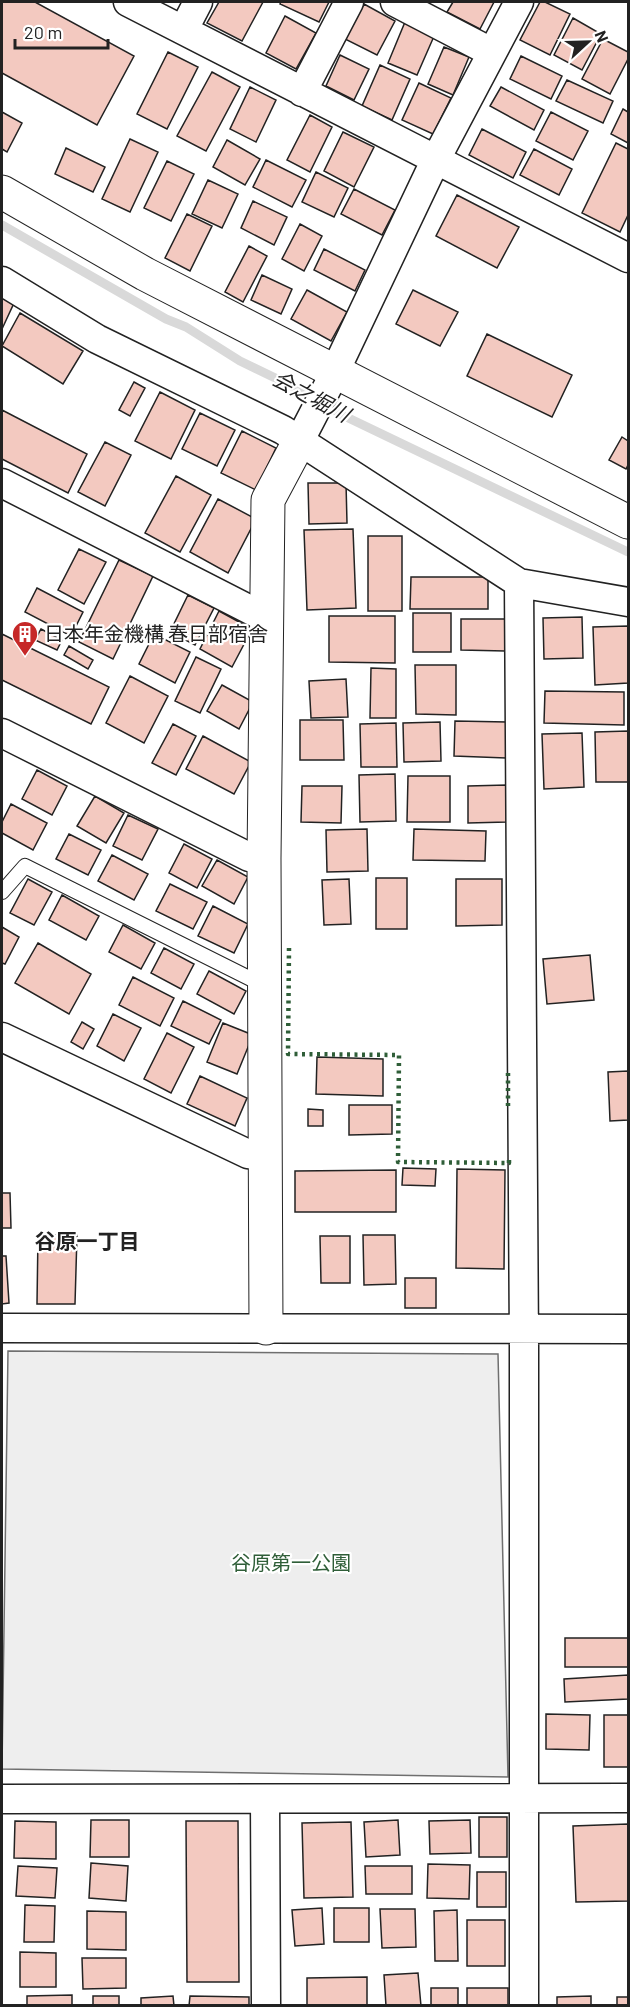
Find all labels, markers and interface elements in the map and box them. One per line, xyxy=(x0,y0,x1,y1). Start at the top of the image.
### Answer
scale bar xyxy=(15,12,108,50)
north arrow xyxy=(558,12,618,72)
text: 20 m xyxy=(24,21,62,43)
text: N xyxy=(592,28,613,45)
water label: 会之堀川 xyxy=(269,365,356,427)
building icon: 日本年金機構 春日部宿舎 xyxy=(10,619,40,657)
place label: 日本年金機構 春日部宿舎 xyxy=(44,621,268,645)
district label: 谷原一丁目 xyxy=(35,1228,140,1253)
park label: 谷原第一公園 xyxy=(231,1550,351,1574)

